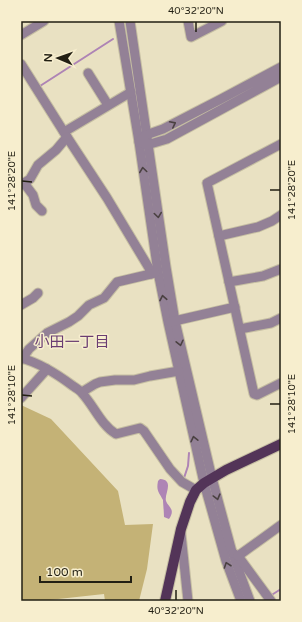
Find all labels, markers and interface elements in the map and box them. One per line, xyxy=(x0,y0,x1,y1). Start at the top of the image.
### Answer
text: 40°32'20"N xyxy=(168,5,224,17)
north arrow xyxy=(38,38,78,78)
text: N xyxy=(42,53,55,62)
one-way arrow xyxy=(169,121,176,129)
text: 141°28'20"E xyxy=(6,151,18,211)
text: 141°28'20"E xyxy=(286,160,298,220)
one-way arrow xyxy=(139,167,148,173)
one-way arrow xyxy=(153,212,162,218)
one-way arrow xyxy=(160,295,168,301)
district label: 小田一丁目 xyxy=(34,333,110,351)
one-way arrow xyxy=(176,340,184,346)
text: 141°28'10"E xyxy=(6,365,18,425)
text: 141°28'10"E xyxy=(286,374,298,434)
one-way arrow xyxy=(191,436,199,442)
one-way arrow xyxy=(212,493,221,500)
scale bar xyxy=(40,558,131,584)
one-way arrow xyxy=(224,561,232,568)
text: 100 m xyxy=(46,565,83,579)
text: 40°32'20"N xyxy=(148,605,204,617)

